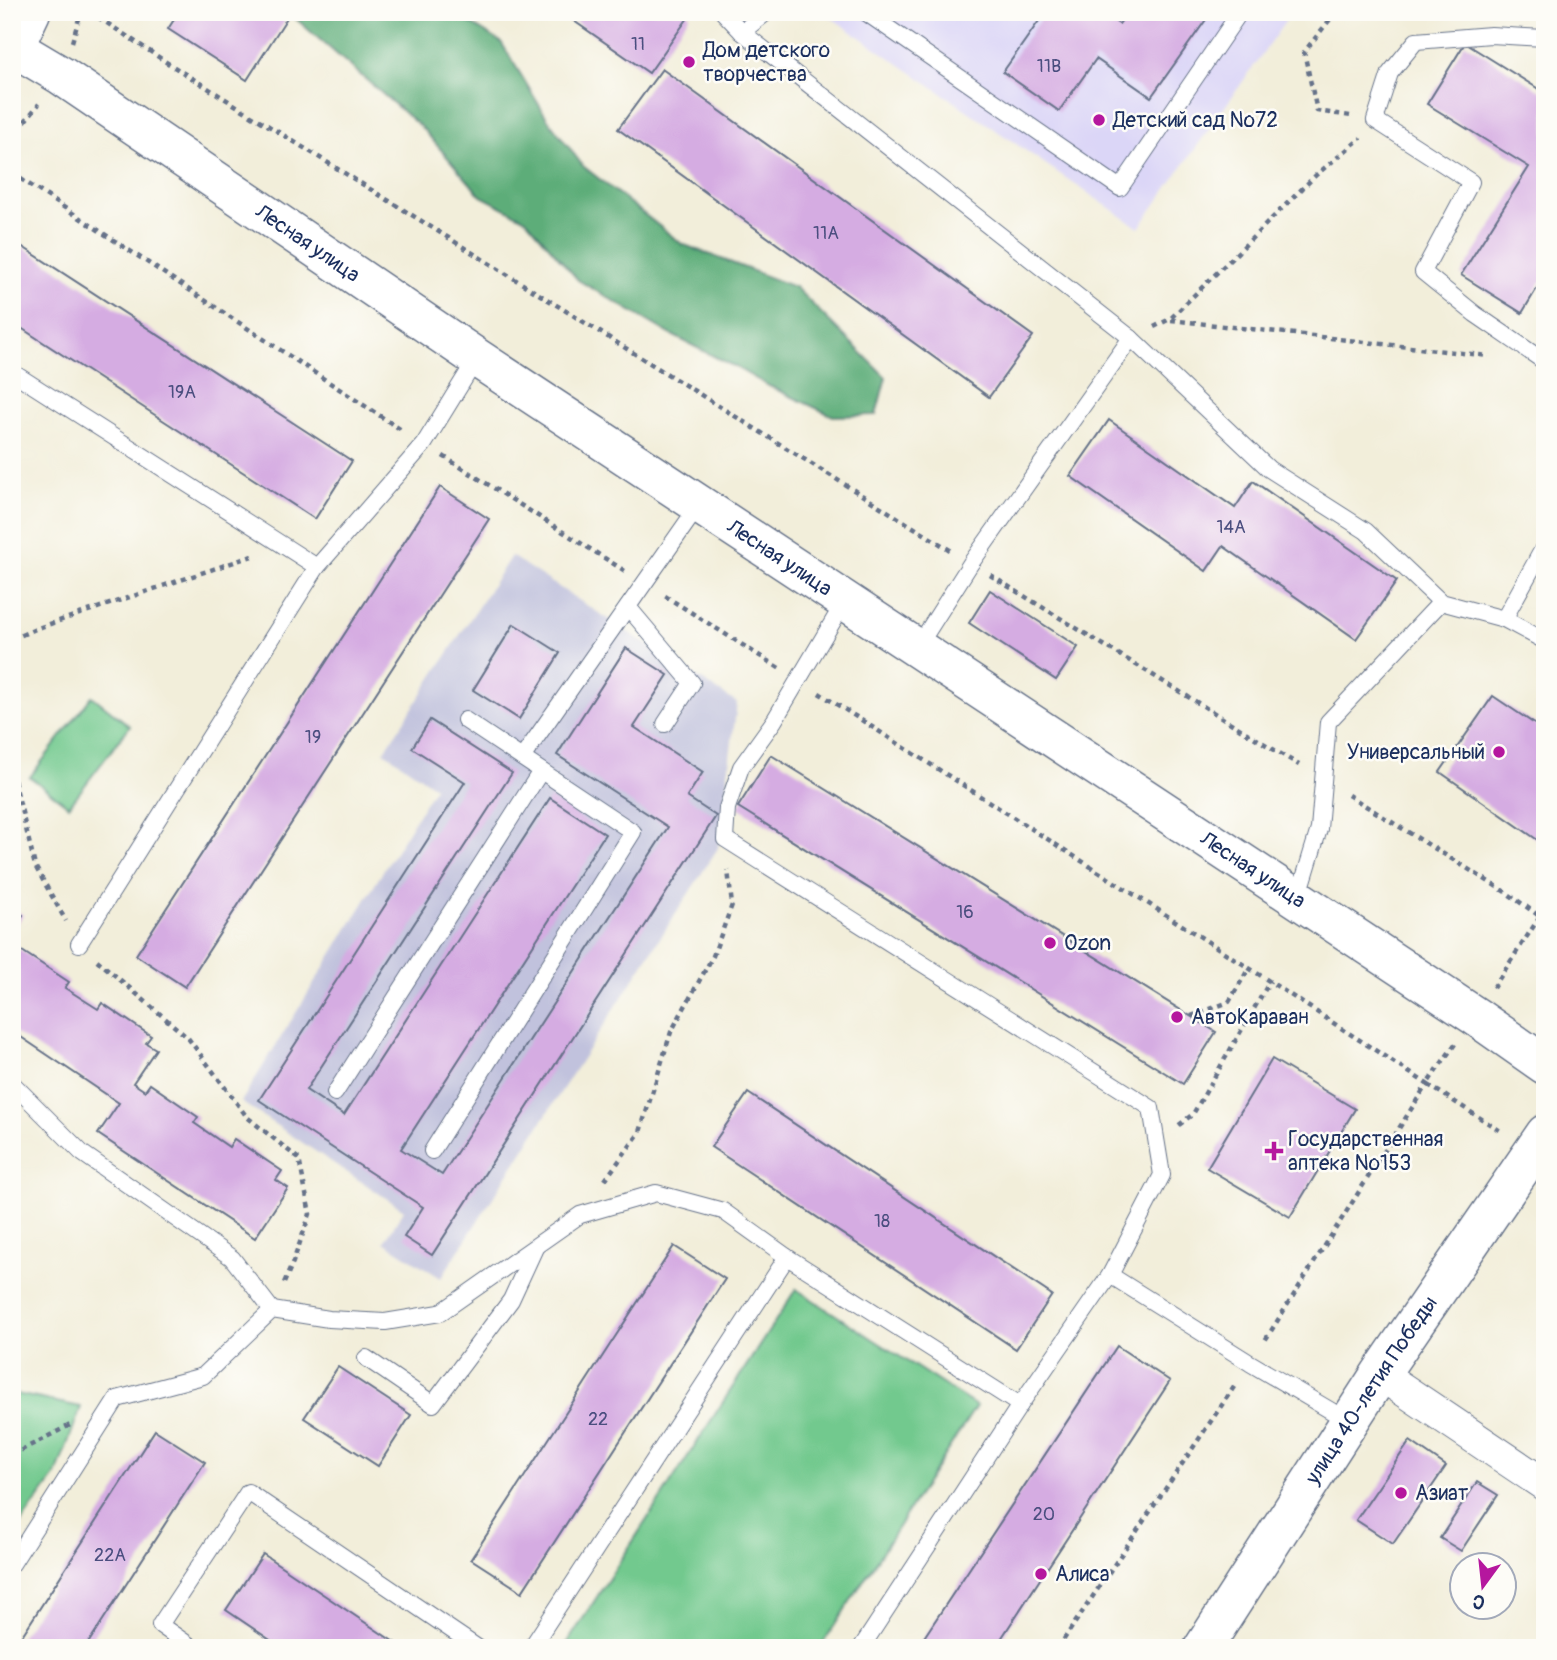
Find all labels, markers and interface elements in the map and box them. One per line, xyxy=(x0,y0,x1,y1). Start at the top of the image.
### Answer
house number: 11 xyxy=(631,33,645,56)
place label: Дом детского творчества xyxy=(702,37,830,88)
marker: Дом детского творчества xyxy=(681,54,697,70)
house number: 11В xyxy=(1037,55,1061,78)
place label: Детский сад №72 xyxy=(1112,107,1278,134)
marker: Детский сад №72 xyxy=(1091,112,1107,128)
street label: Лесная улица xyxy=(250,197,365,288)
house number: 11А xyxy=(813,222,839,245)
house number: 19А xyxy=(168,381,196,404)
street label: Лесная улица xyxy=(721,513,837,602)
house number: 14А xyxy=(1216,516,1246,539)
house number: 19 xyxy=(305,726,321,749)
place label: Универсальный xyxy=(1347,739,1485,766)
marker: Универсальный xyxy=(1491,744,1507,760)
street label: Лесная улица xyxy=(1194,825,1311,914)
house number: 16 xyxy=(956,901,974,924)
place label: Ozon xyxy=(1064,930,1111,957)
marker: Ozon xyxy=(1042,935,1058,951)
place label: АвтоКараван xyxy=(1191,1004,1309,1031)
marker: АвтоКараван xyxy=(1169,1009,1185,1025)
place label: Государственная аптека №153 xyxy=(1288,1126,1443,1177)
marker: Государственная аптека №153 xyxy=(1266,1143,1282,1159)
house number: 18 xyxy=(874,1210,890,1233)
street label: улица 40-летия Победы xyxy=(1298,1290,1443,1490)
house number: 22 xyxy=(588,1408,608,1431)
place label: Азиат xyxy=(1415,1480,1469,1507)
marker: Азиат xyxy=(1393,1485,1409,1501)
house number: 20 xyxy=(1033,1503,1055,1526)
house number: 22А xyxy=(94,1544,126,1567)
north arrow xyxy=(1448,1552,1518,1622)
place label: Алиса xyxy=(1055,1561,1109,1588)
marker: Алиса xyxy=(1033,1566,1049,1582)
text: С xyxy=(1470,1588,1488,1615)

